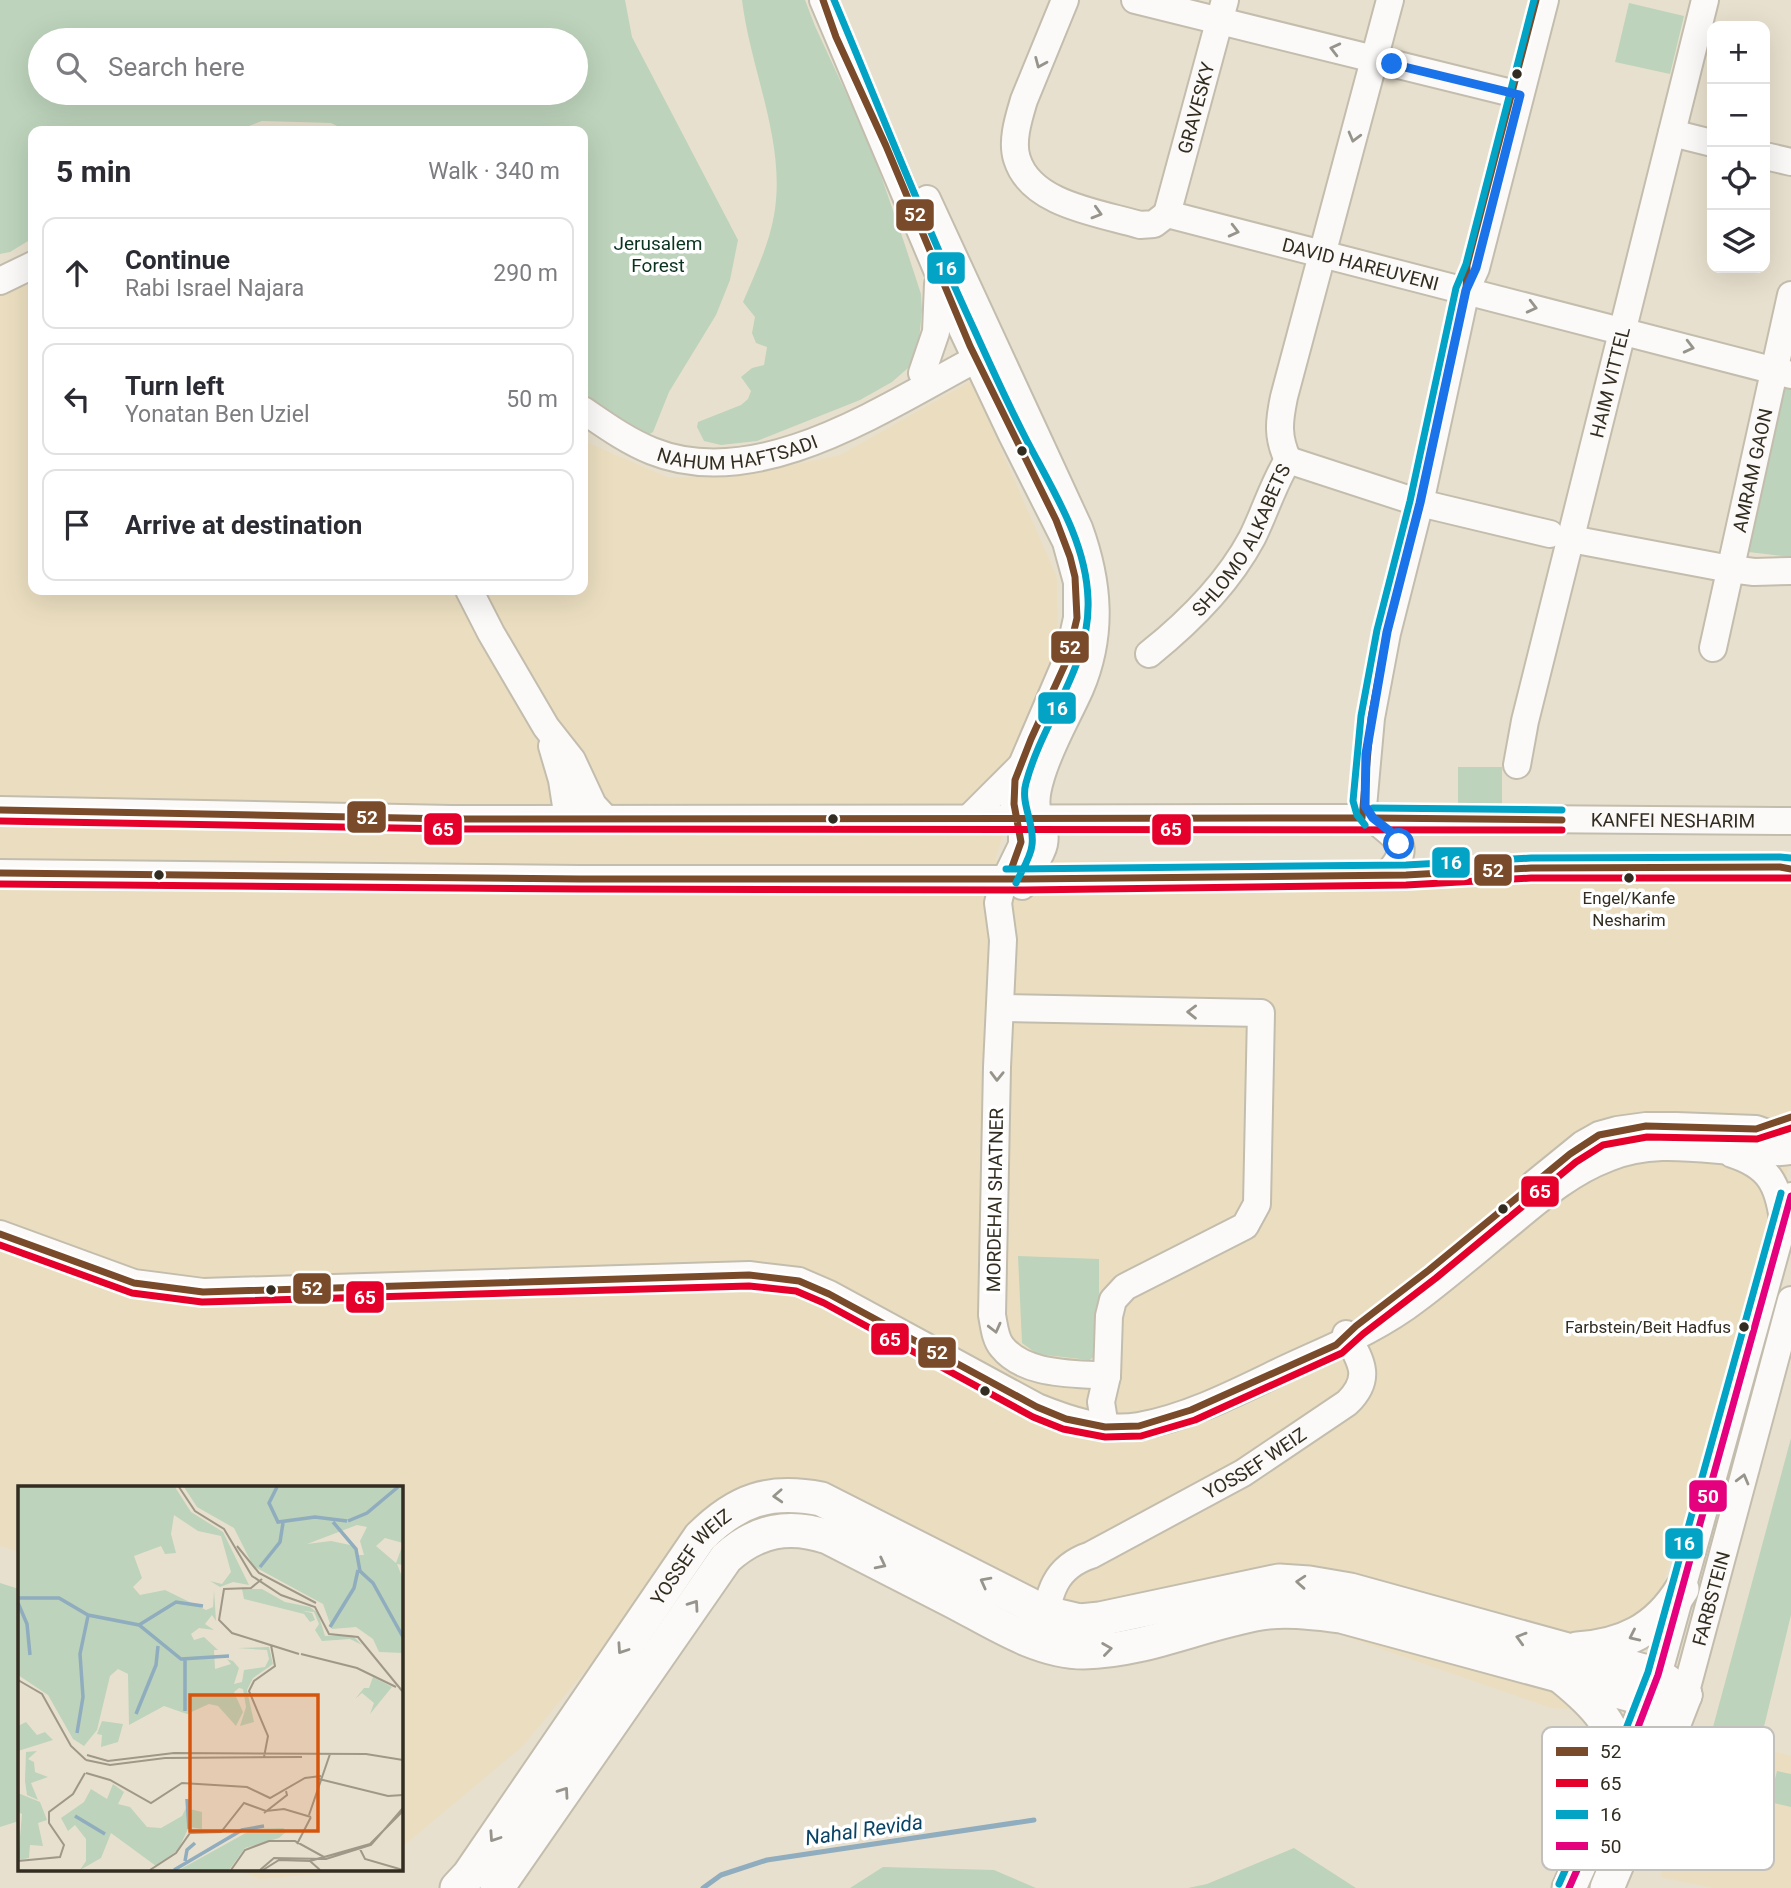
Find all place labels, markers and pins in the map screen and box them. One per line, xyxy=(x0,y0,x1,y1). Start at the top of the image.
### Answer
unlabelled marker xyxy=(1510,67,1524,81)
unlabelled marker xyxy=(1015,444,1029,458)
unlabelled marker xyxy=(826,812,840,826)
unlabelled marker xyxy=(152,868,166,882)
marker: Engel/Kanfe Nesharim xyxy=(1622,871,1636,885)
place label: Engel/Kanfe Nesharim xyxy=(1583,888,1675,930)
unlabelled marker xyxy=(1496,1202,1510,1216)
unlabelled marker xyxy=(264,1283,278,1297)
place label: Farbstein/Beit Hadfus xyxy=(1565,1317,1731,1337)
marker: Farbstein/Beit Hadfus xyxy=(1737,1320,1751,1334)
unlabelled marker xyxy=(978,1384,992,1398)

